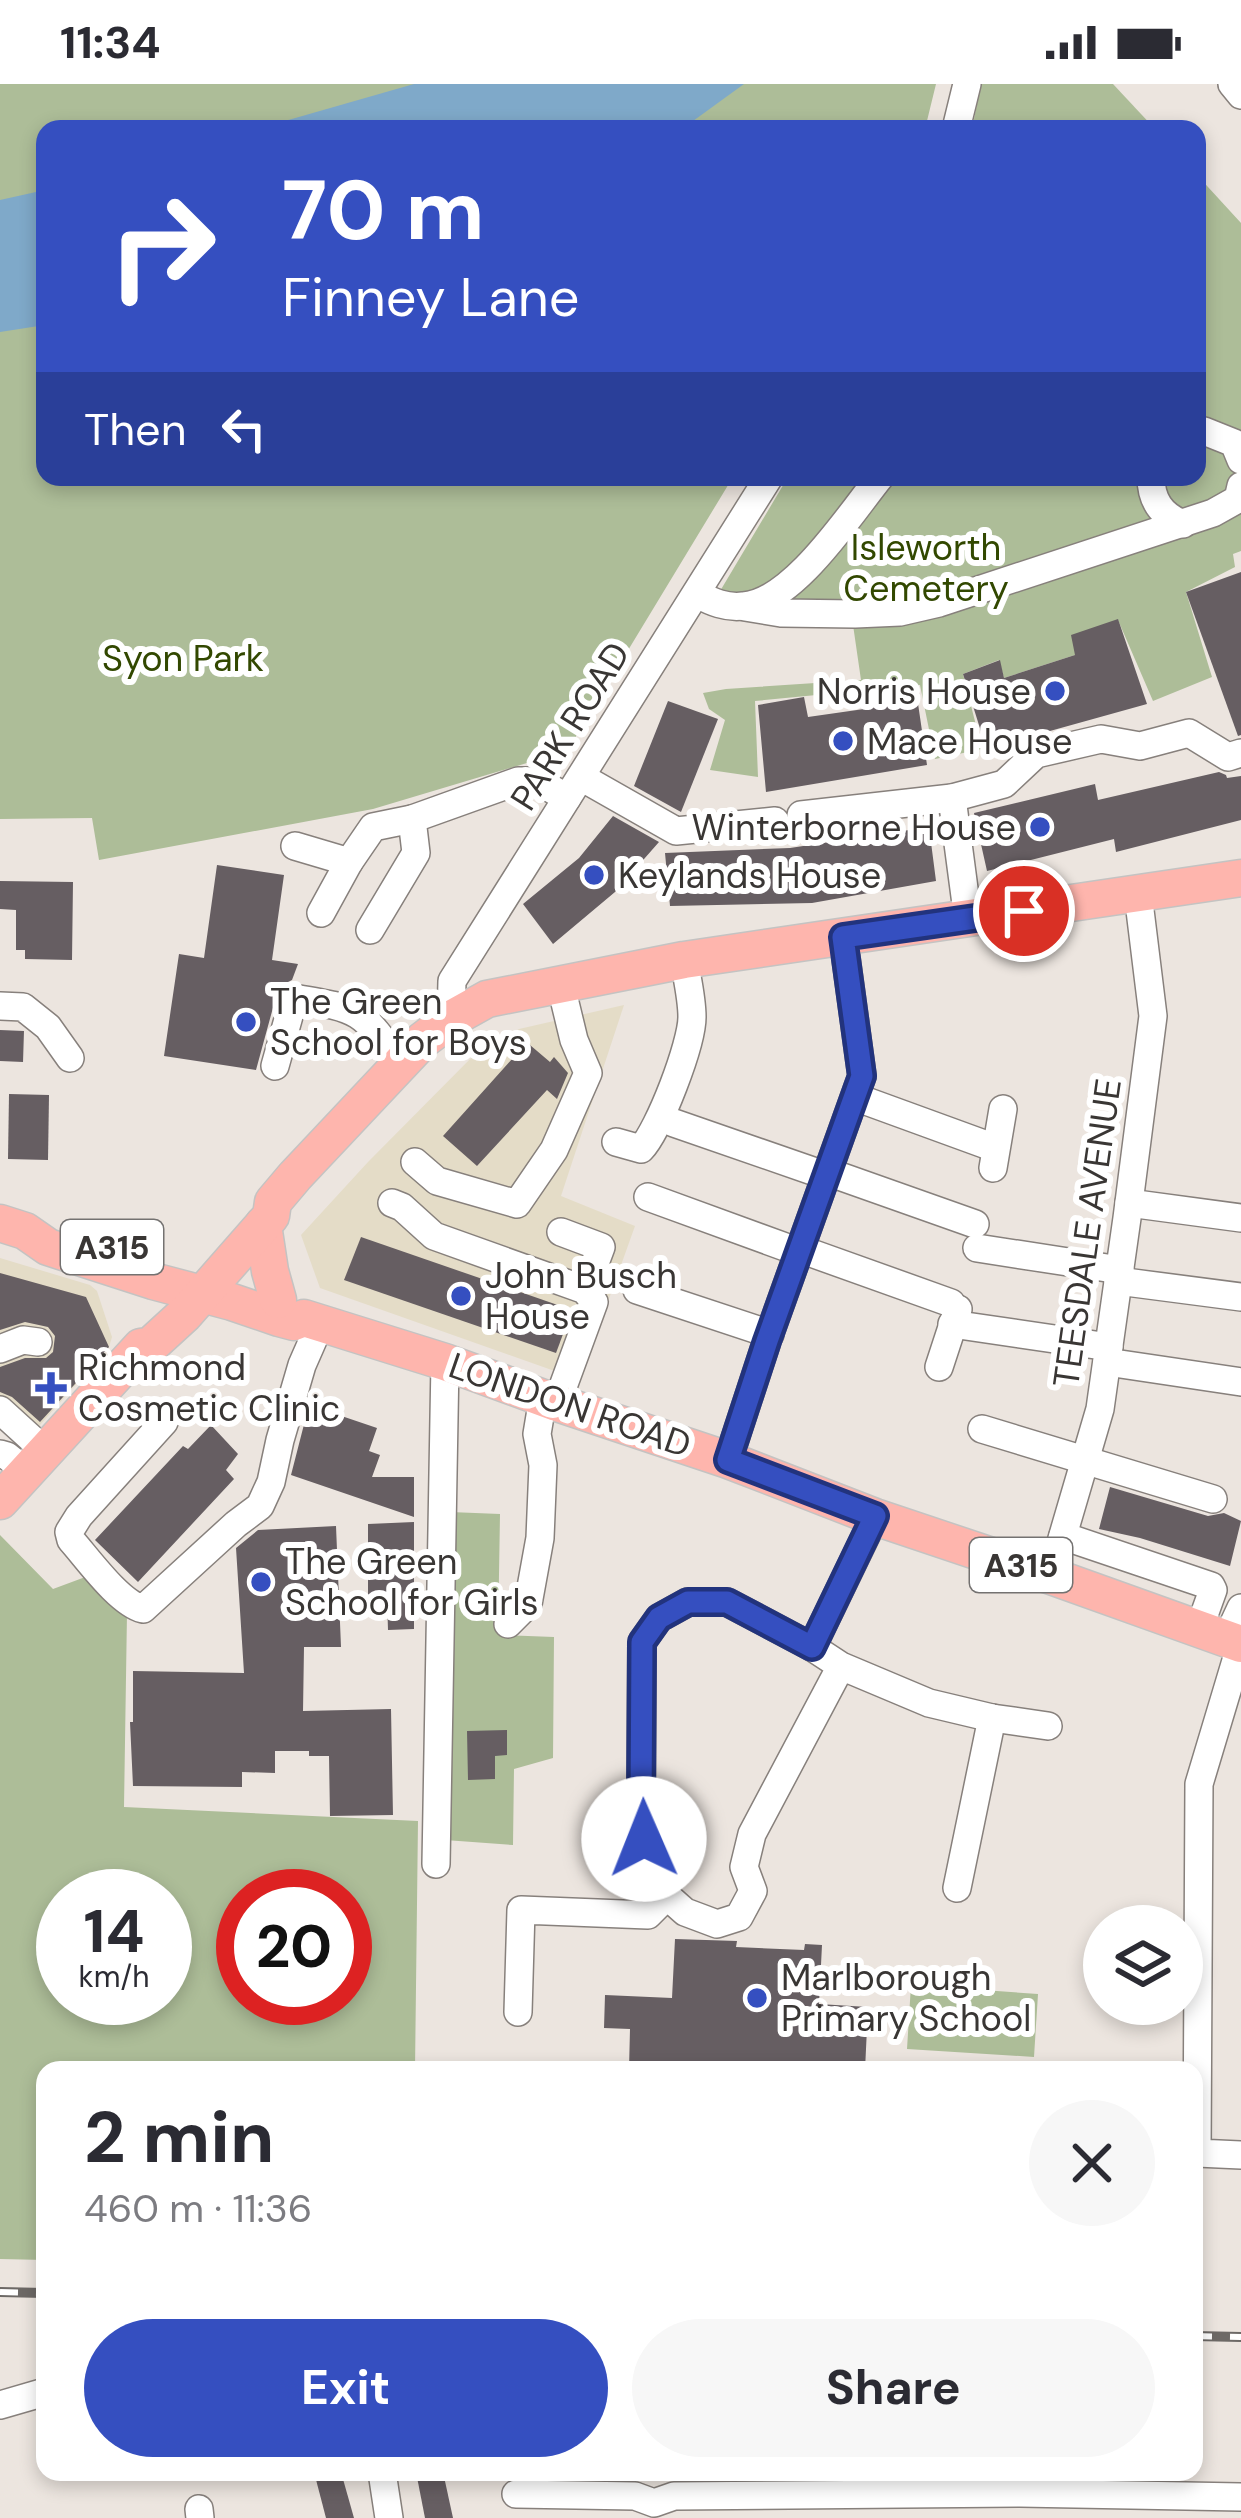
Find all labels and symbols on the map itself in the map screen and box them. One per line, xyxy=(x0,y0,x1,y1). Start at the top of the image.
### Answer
park label: Isleworth Cemetery xyxy=(843,524,1009,612)
street label: PARK ROAD xyxy=(500,633,640,819)
park label: Syon Park xyxy=(102,635,264,682)
place label: Norris House xyxy=(817,668,1031,715)
marker: Norris House xyxy=(1042,678,1068,704)
place label: Mace House xyxy=(867,718,1073,765)
marker: Mace House xyxy=(830,728,856,754)
place label: Winterborne House xyxy=(692,804,1016,851)
marker: Winterborne House xyxy=(1027,814,1053,840)
place label: Keylands House xyxy=(618,852,881,899)
pin xyxy=(973,860,1075,962)
marker: Keylands House xyxy=(581,862,607,888)
place label: The Green School for Boys xyxy=(270,978,527,1066)
marker: The Green School for Boys xyxy=(233,1009,259,1035)
street label: TEESDALE AVENUE xyxy=(1042,1076,1132,1390)
road number: A315 xyxy=(61,1220,163,1274)
place label: John Busch House xyxy=(485,1252,677,1340)
marker: John Busch House xyxy=(448,1283,474,1309)
street label: LONDON ROAD xyxy=(443,1342,697,1468)
place label: Richmond Cosmetic Clinic xyxy=(78,1344,340,1432)
marker: Richmond Cosmetic Clinic xyxy=(35,1372,67,1404)
place label: The Green School for Girls xyxy=(285,1538,539,1626)
road number: A315 xyxy=(970,1538,1072,1592)
marker: The Green School for Girls xyxy=(248,1569,274,1595)
position arrow xyxy=(581,1776,707,1902)
speed limit sign: 20 xyxy=(216,1869,372,2025)
place label: Marlborough Primary School xyxy=(781,1954,1031,2042)
marker: Marlborough Primary School xyxy=(744,1985,770,2011)

